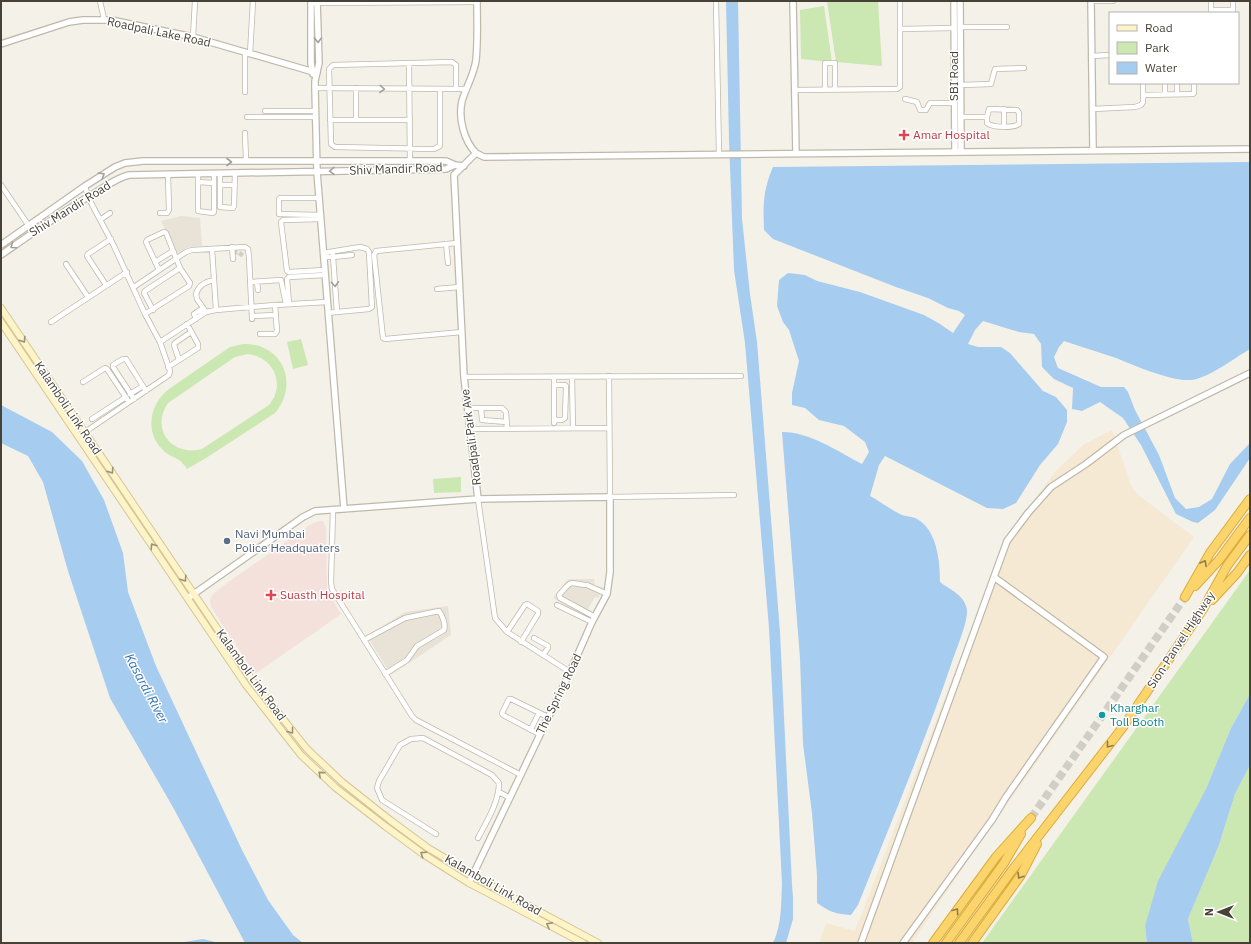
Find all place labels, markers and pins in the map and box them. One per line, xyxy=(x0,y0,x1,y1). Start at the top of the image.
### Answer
place label: Amar Hospital xyxy=(913,127,990,142)
marker: Amar Hospital xyxy=(898,129,910,141)
place label: Navi Mumbai Police Headquaters xyxy=(235,526,340,555)
marker: Navi Mumbai Police Headquaters xyxy=(222,536,232,546)
place label: Suasth Hospital xyxy=(280,587,365,602)
marker: Suasth Hospital xyxy=(265,589,277,601)
place label: Kharghar Toll Booth xyxy=(1110,700,1164,729)
marker: Kharghar Toll Booth xyxy=(1097,710,1107,720)

